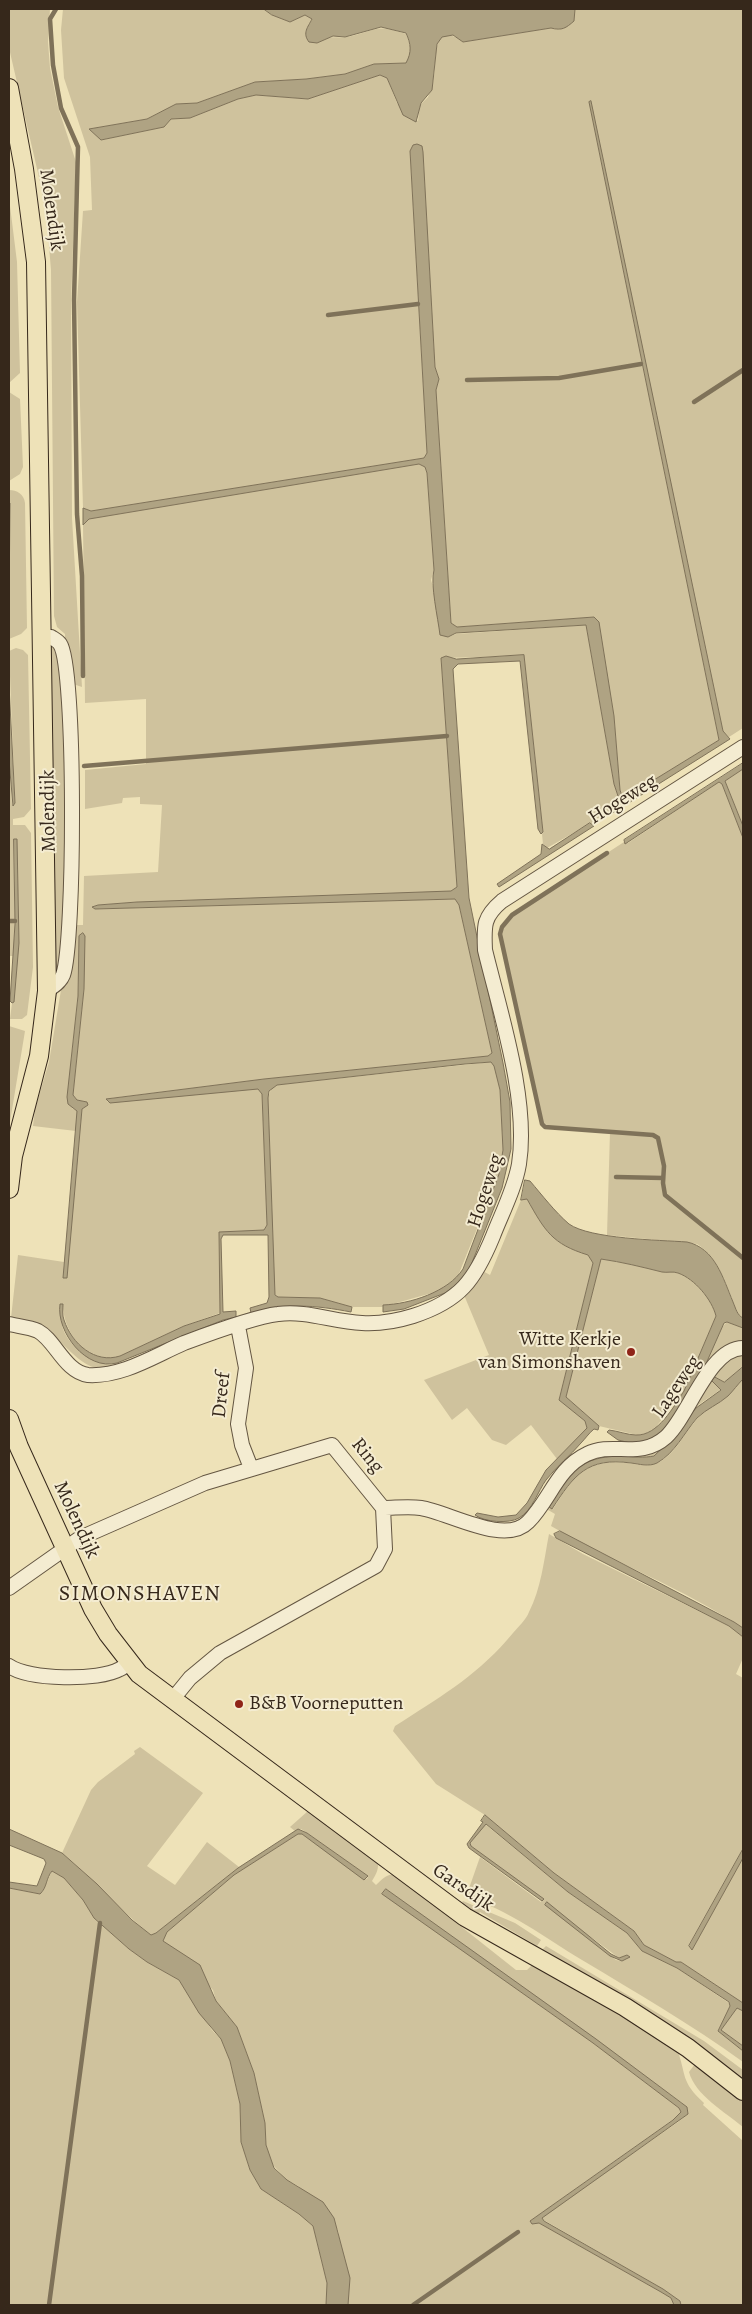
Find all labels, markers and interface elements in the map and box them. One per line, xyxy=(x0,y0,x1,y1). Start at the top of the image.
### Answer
street label: Molendijk xyxy=(33,167,69,253)
street label: Molendijk xyxy=(36,769,62,853)
street label: Hogeweg xyxy=(584,770,662,830)
street label: Hogeweg xyxy=(463,1151,509,1231)
place label: Witte Kerkje van Simonshaven xyxy=(478,1328,621,1375)
marker: Witte Kerkje van Simonshaven xyxy=(625,1346,637,1358)
street label: Lageweg xyxy=(647,1351,707,1423)
street label: Dreef xyxy=(208,1371,236,1419)
street label: Ring xyxy=(346,1433,388,1479)
street label: Molendijk xyxy=(48,1477,104,1563)
district label: SIMONSHAVEN xyxy=(58,1582,222,1608)
place label: B&B Voorneputten xyxy=(249,1692,404,1716)
marker: B&B Voorneputten xyxy=(233,1698,245,1710)
street label: Garsdijk xyxy=(427,1859,499,1917)

